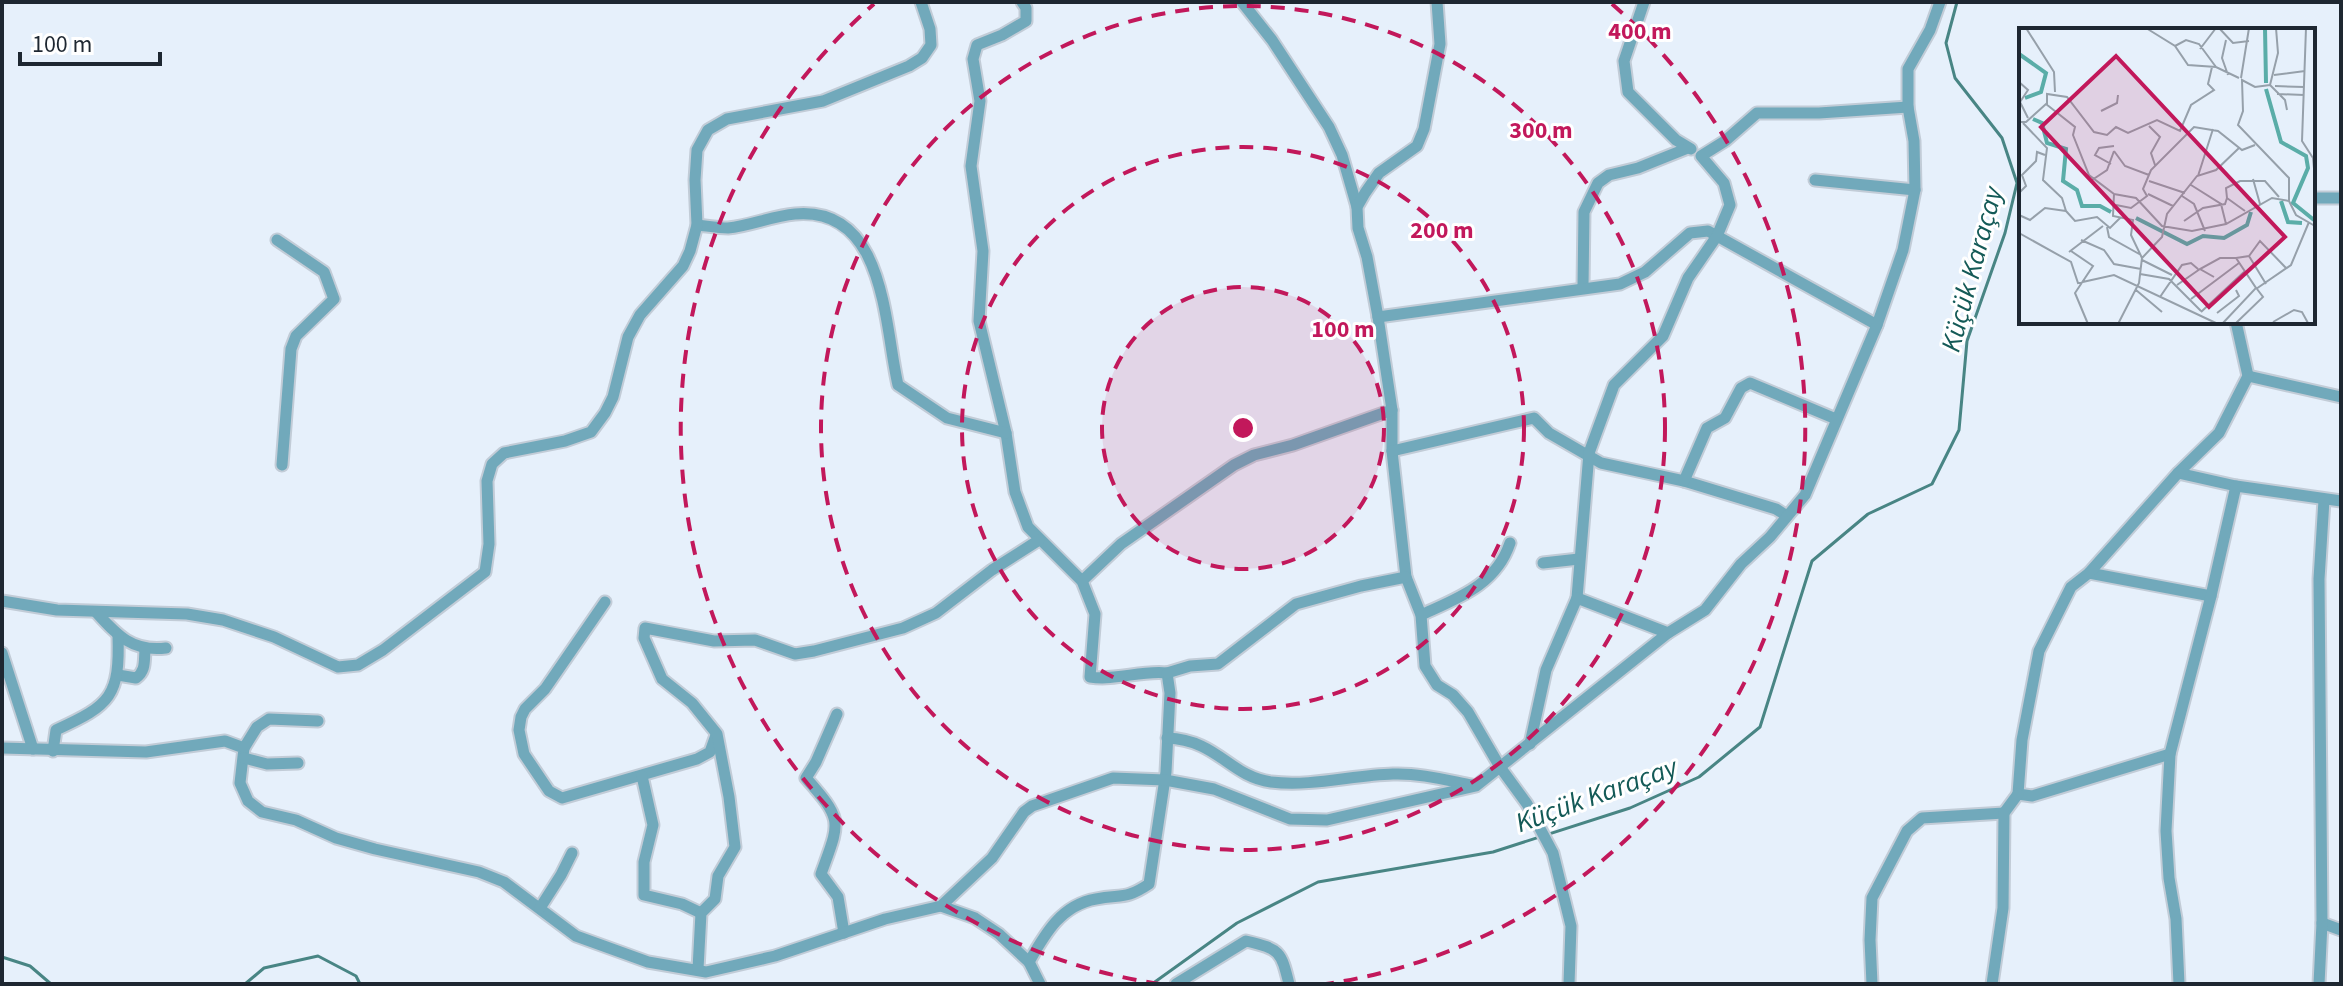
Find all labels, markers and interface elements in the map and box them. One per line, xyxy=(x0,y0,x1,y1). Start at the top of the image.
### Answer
text: 400 m xyxy=(1608,14,1672,49)
scale bar xyxy=(20,16,160,66)
text: 100 m xyxy=(32,27,92,62)
inset map xyxy=(2019,28,2315,324)
text: 300 m xyxy=(1509,113,1573,148)
water label: Küçük Karaçay xyxy=(1931,181,2014,356)
text: 200 m xyxy=(1410,213,1474,248)
text: 100 m xyxy=(1311,312,1375,347)
centre of rings xyxy=(1229,414,1257,442)
water label: Küçük Karaçay xyxy=(1510,747,1684,843)

